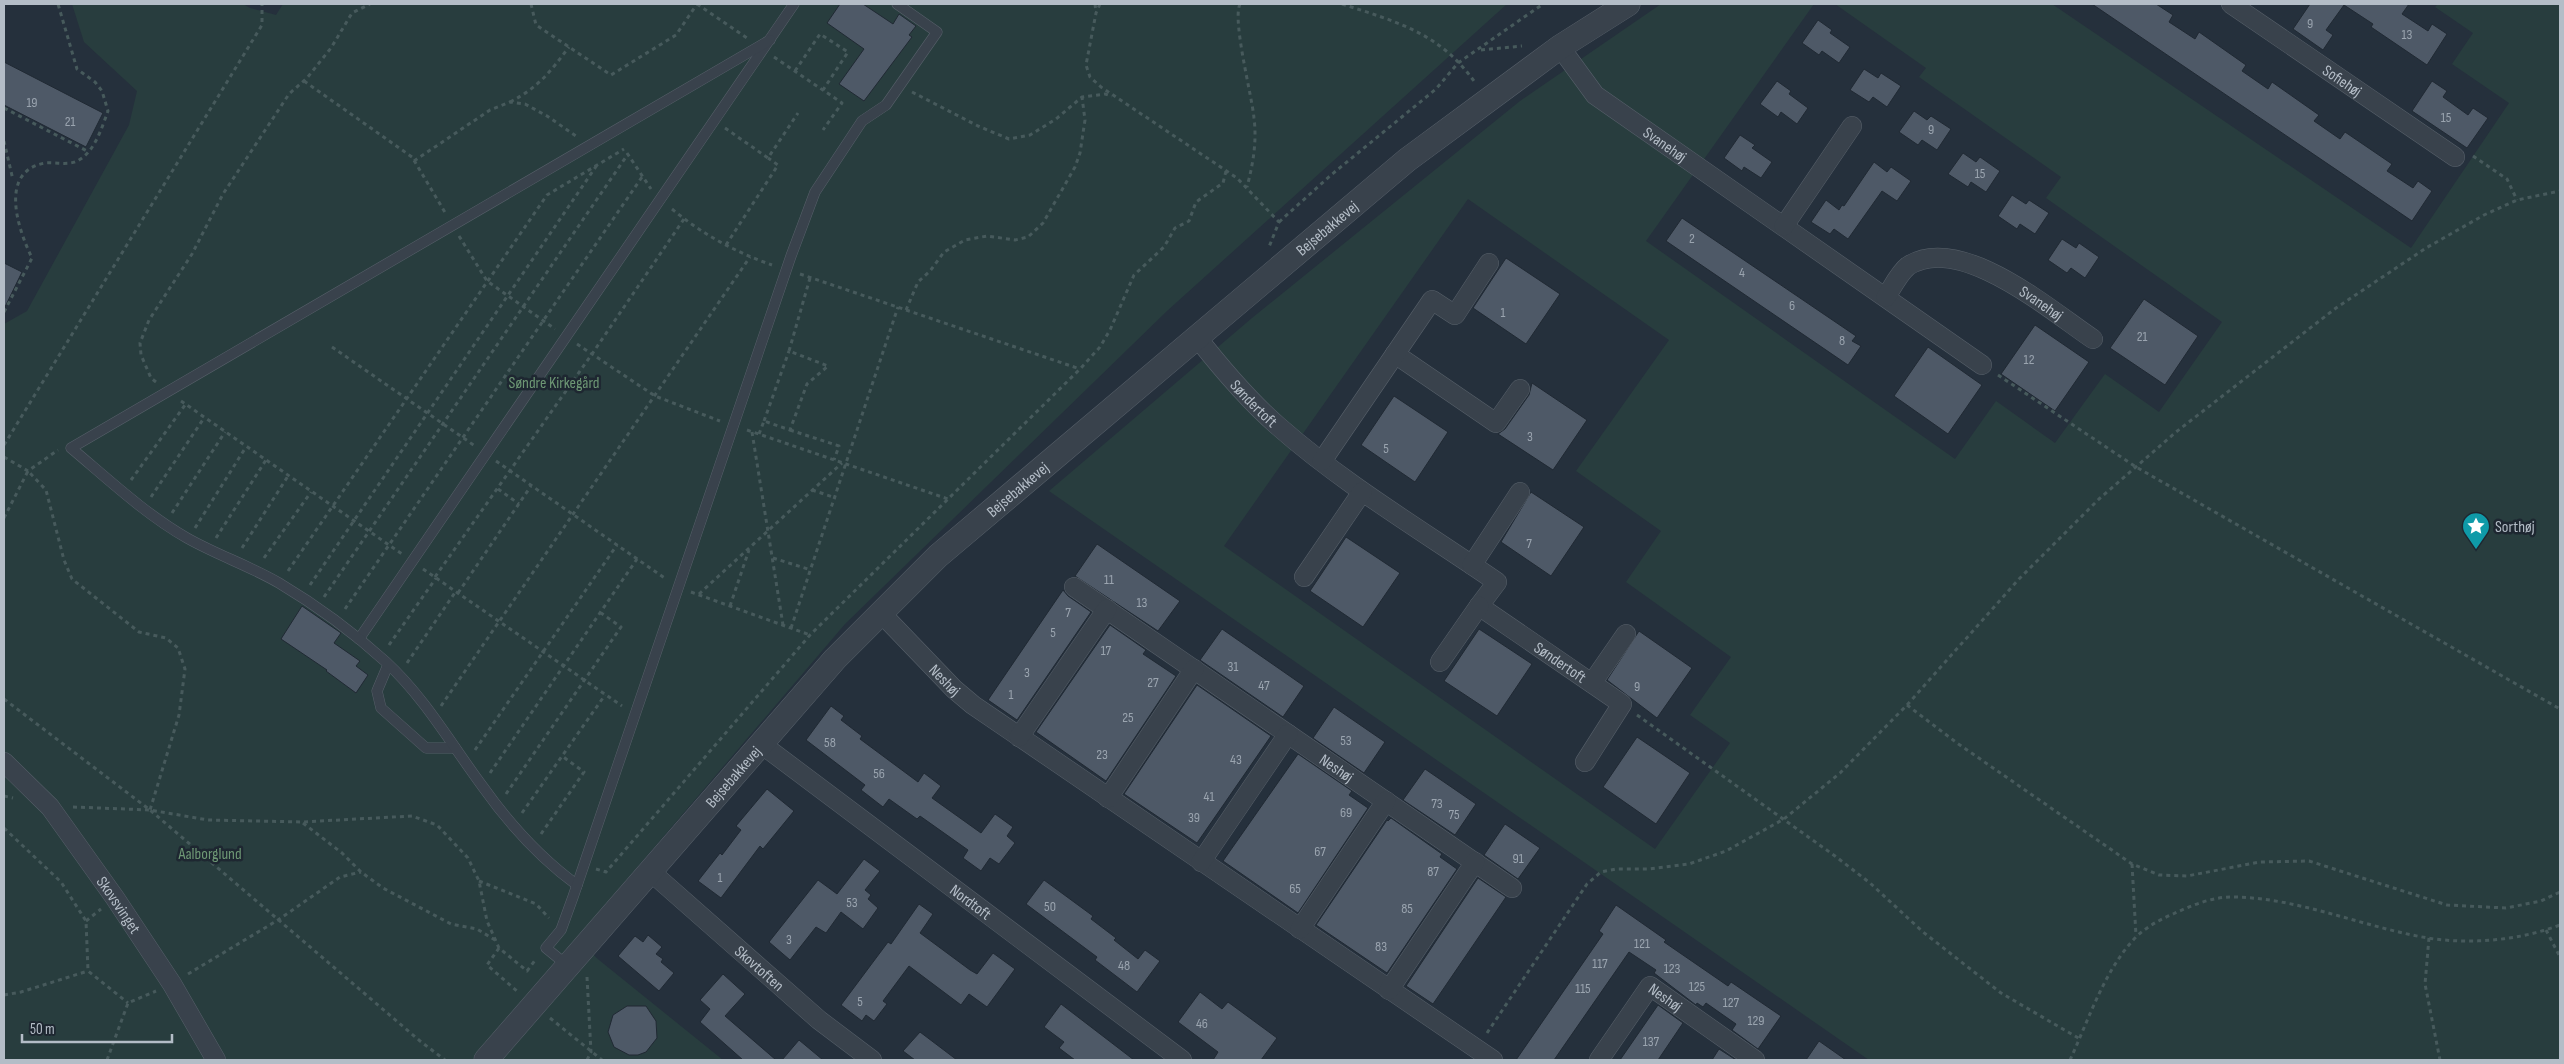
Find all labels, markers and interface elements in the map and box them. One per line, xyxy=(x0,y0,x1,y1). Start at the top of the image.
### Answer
house number: 9 xyxy=(2307,15,2313,32)
house number: 13 xyxy=(2402,26,2413,43)
street label: Sofiehøj xyxy=(2318,61,2365,101)
house number: 19 xyxy=(26,94,38,111)
house number: 15 xyxy=(2441,109,2452,126)
house number: 21 xyxy=(65,113,75,130)
house number: 9 xyxy=(1928,121,1934,138)
street label: Svanehøj xyxy=(1639,124,1690,167)
house number: 15 xyxy=(1975,165,1986,182)
street label: Bejsebakkevej xyxy=(1293,197,1363,260)
house number: 2 xyxy=(1689,230,1695,247)
house number: 4 xyxy=(1739,264,1745,281)
street label: Svanehøj xyxy=(2015,282,2066,326)
house number: 6 xyxy=(1789,297,1795,314)
house number: 1 xyxy=(1501,304,1506,321)
house number: 21 xyxy=(2137,328,2147,345)
house number: 8 xyxy=(1839,332,1845,349)
house number: 12 xyxy=(2024,351,2035,368)
park label: Søndre Kirkegård xyxy=(509,374,599,393)
street label: Søndertoft xyxy=(1226,376,1281,432)
house number: 3 xyxy=(1527,428,1533,445)
house number: 5 xyxy=(1383,440,1389,457)
street label: Bejsebakkevej xyxy=(983,459,1053,522)
place icon: Sorthøj xyxy=(2461,511,2491,550)
place label: Sorthøj xyxy=(2495,518,2535,537)
house number: 7 xyxy=(1526,535,1532,552)
house number: 11 xyxy=(1104,571,1114,588)
house number: 13 xyxy=(1137,594,1148,611)
house number: 7 xyxy=(1065,604,1071,621)
house number: 5 xyxy=(1050,624,1056,641)
street label: Søndertoft xyxy=(1530,639,1590,688)
house number: 17 xyxy=(1101,642,1112,659)
house number: 31 xyxy=(1228,658,1238,675)
street label: Neshøj xyxy=(924,661,964,701)
house number: 3 xyxy=(1024,664,1030,681)
house number: 27 xyxy=(1147,674,1159,691)
house number: 47 xyxy=(1258,677,1270,694)
house number: 9 xyxy=(1634,678,1640,695)
house number: 1 xyxy=(1009,686,1014,703)
house number: 25 xyxy=(1122,709,1134,726)
house number: 53 xyxy=(1340,732,1352,749)
house number: 58 xyxy=(824,734,836,751)
street label: Bejsebakkevej xyxy=(702,743,766,812)
house number: 23 xyxy=(1096,746,1108,763)
house number: 43 xyxy=(1230,751,1242,768)
street label: Neshøj xyxy=(1316,751,1357,787)
house number: 56 xyxy=(873,765,885,782)
house number: 41 xyxy=(1204,788,1214,805)
house number: 73 xyxy=(1431,795,1443,812)
house number: 69 xyxy=(1340,804,1352,821)
house number: 75 xyxy=(1448,806,1460,823)
house number: 39 xyxy=(1188,809,1200,826)
house number: 67 xyxy=(1314,843,1326,860)
park label: Aalborglund xyxy=(177,845,242,864)
house number: 91 xyxy=(1512,850,1524,867)
house number: 87 xyxy=(1427,863,1439,880)
house number: 1 xyxy=(718,869,723,886)
street label: Skovsvinget xyxy=(92,873,144,938)
house number: 65 xyxy=(1289,880,1301,897)
street label: Nordtoft xyxy=(946,881,995,924)
house number: 53 xyxy=(846,894,858,911)
house number: 50 xyxy=(1044,898,1056,915)
house number: 85 xyxy=(1401,900,1413,917)
house number: 3 xyxy=(786,931,792,948)
house number: 121 xyxy=(1634,935,1650,952)
house number: 83 xyxy=(1375,938,1387,955)
street label: Skovtoften xyxy=(730,942,787,996)
house number: 117 xyxy=(1592,955,1608,972)
house number: 48 xyxy=(1118,957,1130,974)
house number: 123 xyxy=(1664,960,1680,977)
house number: 125 xyxy=(1689,978,1706,995)
house number: 115 xyxy=(1575,980,1591,997)
street label: Neshøj xyxy=(1644,980,1685,1017)
house number: 5 xyxy=(857,993,863,1010)
house number: 127 xyxy=(1723,994,1740,1011)
scale bar xyxy=(22,1012,172,1044)
house number: 129 xyxy=(1747,1012,1765,1029)
house number: 46 xyxy=(1196,1015,1208,1032)
text: 50 m xyxy=(30,1020,55,1039)
house number: 137 xyxy=(1643,1033,1660,1050)

